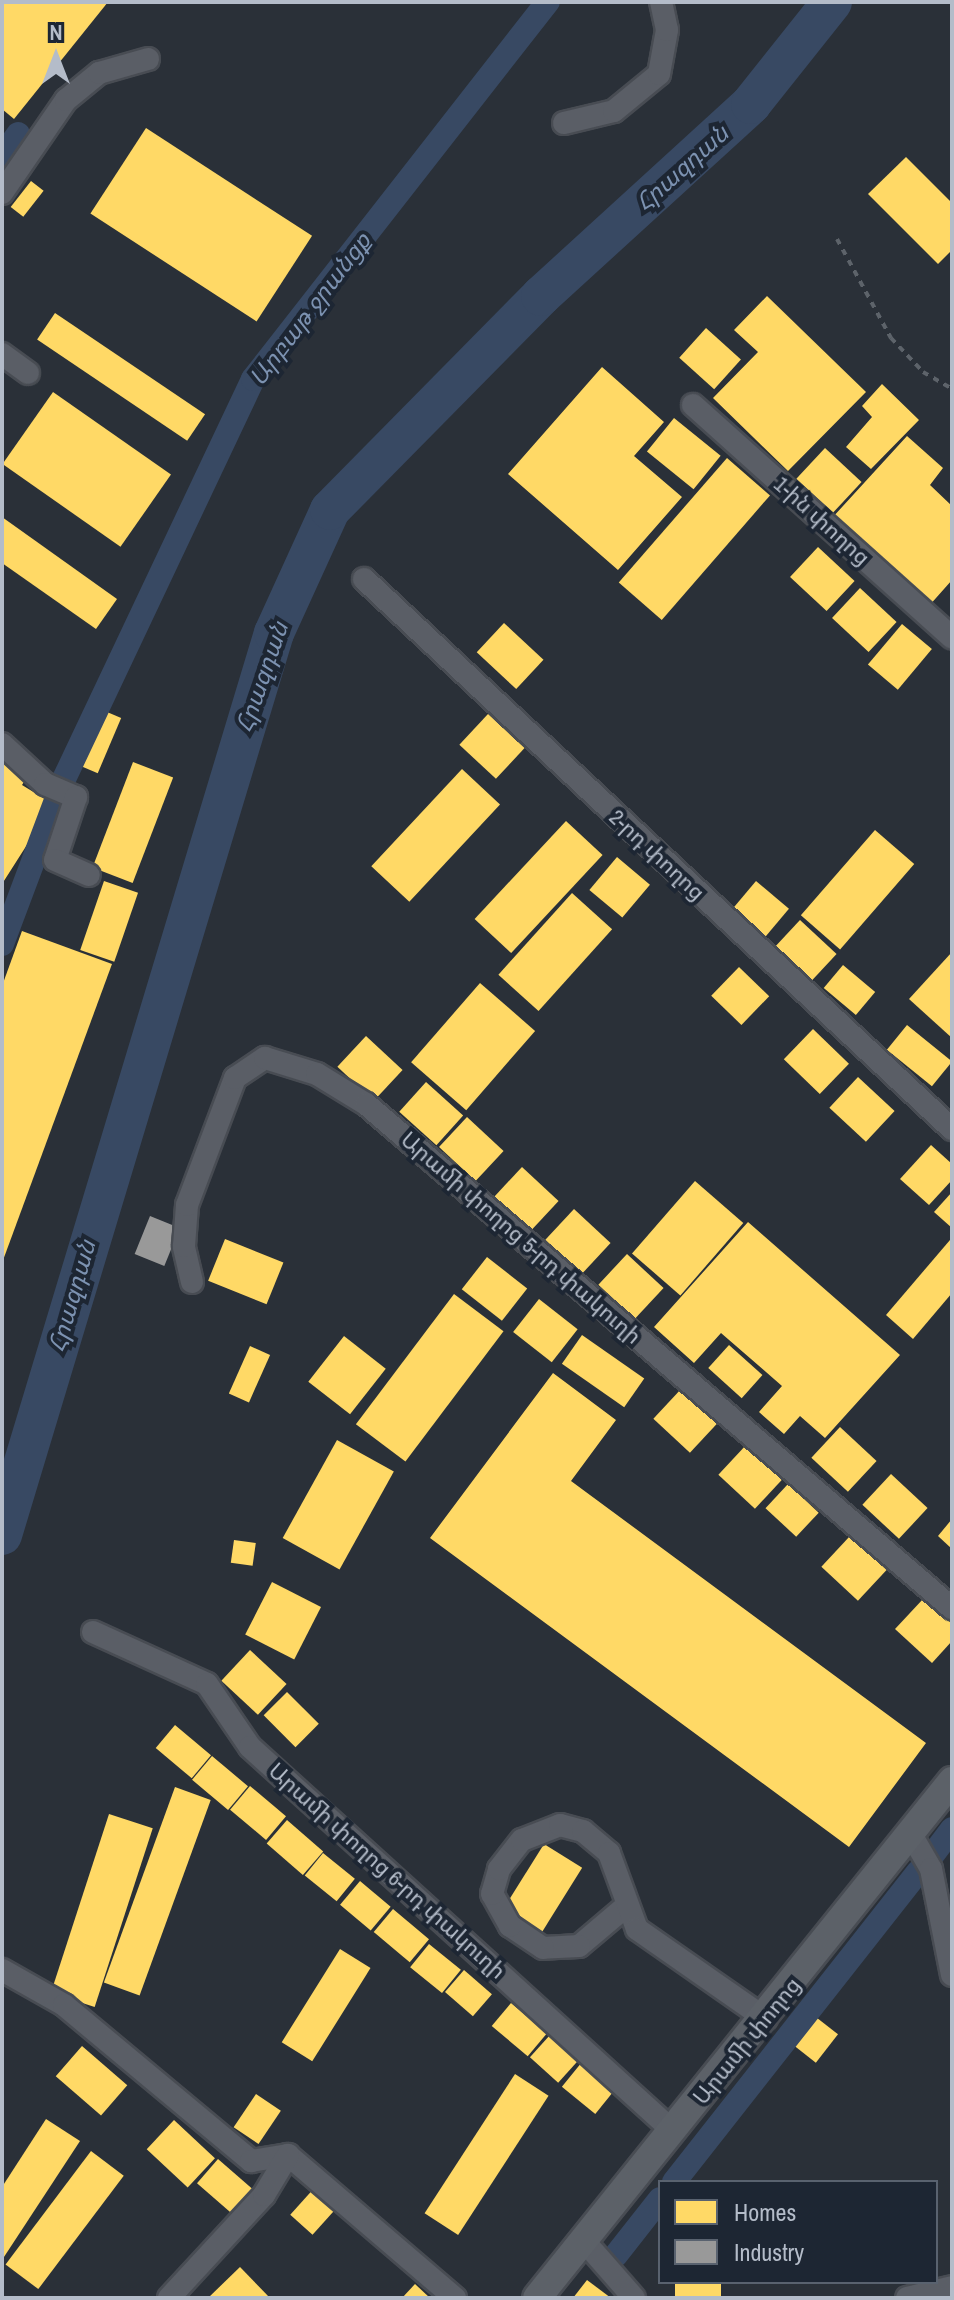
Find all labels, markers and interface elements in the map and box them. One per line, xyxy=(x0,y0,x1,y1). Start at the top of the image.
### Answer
north arrow xyxy=(16,16,96,96)
text: N xyxy=(49,17,63,47)
water label: Հրազդան xyxy=(630,119,734,217)
water label: Արբաթ ջրանցք xyxy=(243,227,377,391)
street label: 1-ին փողոց xyxy=(769,471,875,571)
water label: Հրազդան xyxy=(230,618,294,736)
street label: 2-րդ փողոց xyxy=(604,804,710,906)
street label: Արամի փողոց 5-րդ փակուղի xyxy=(395,1126,647,1350)
water label: Հրազդան xyxy=(42,1237,102,1355)
street label: Արամի փողոց 6-րդ փակուղի xyxy=(263,1758,511,1984)
street label: Արամի փողոց xyxy=(688,1972,806,2110)
legend xyxy=(658,2180,938,2284)
text: Homes xyxy=(734,2196,796,2228)
text: Industry xyxy=(734,2236,804,2268)

